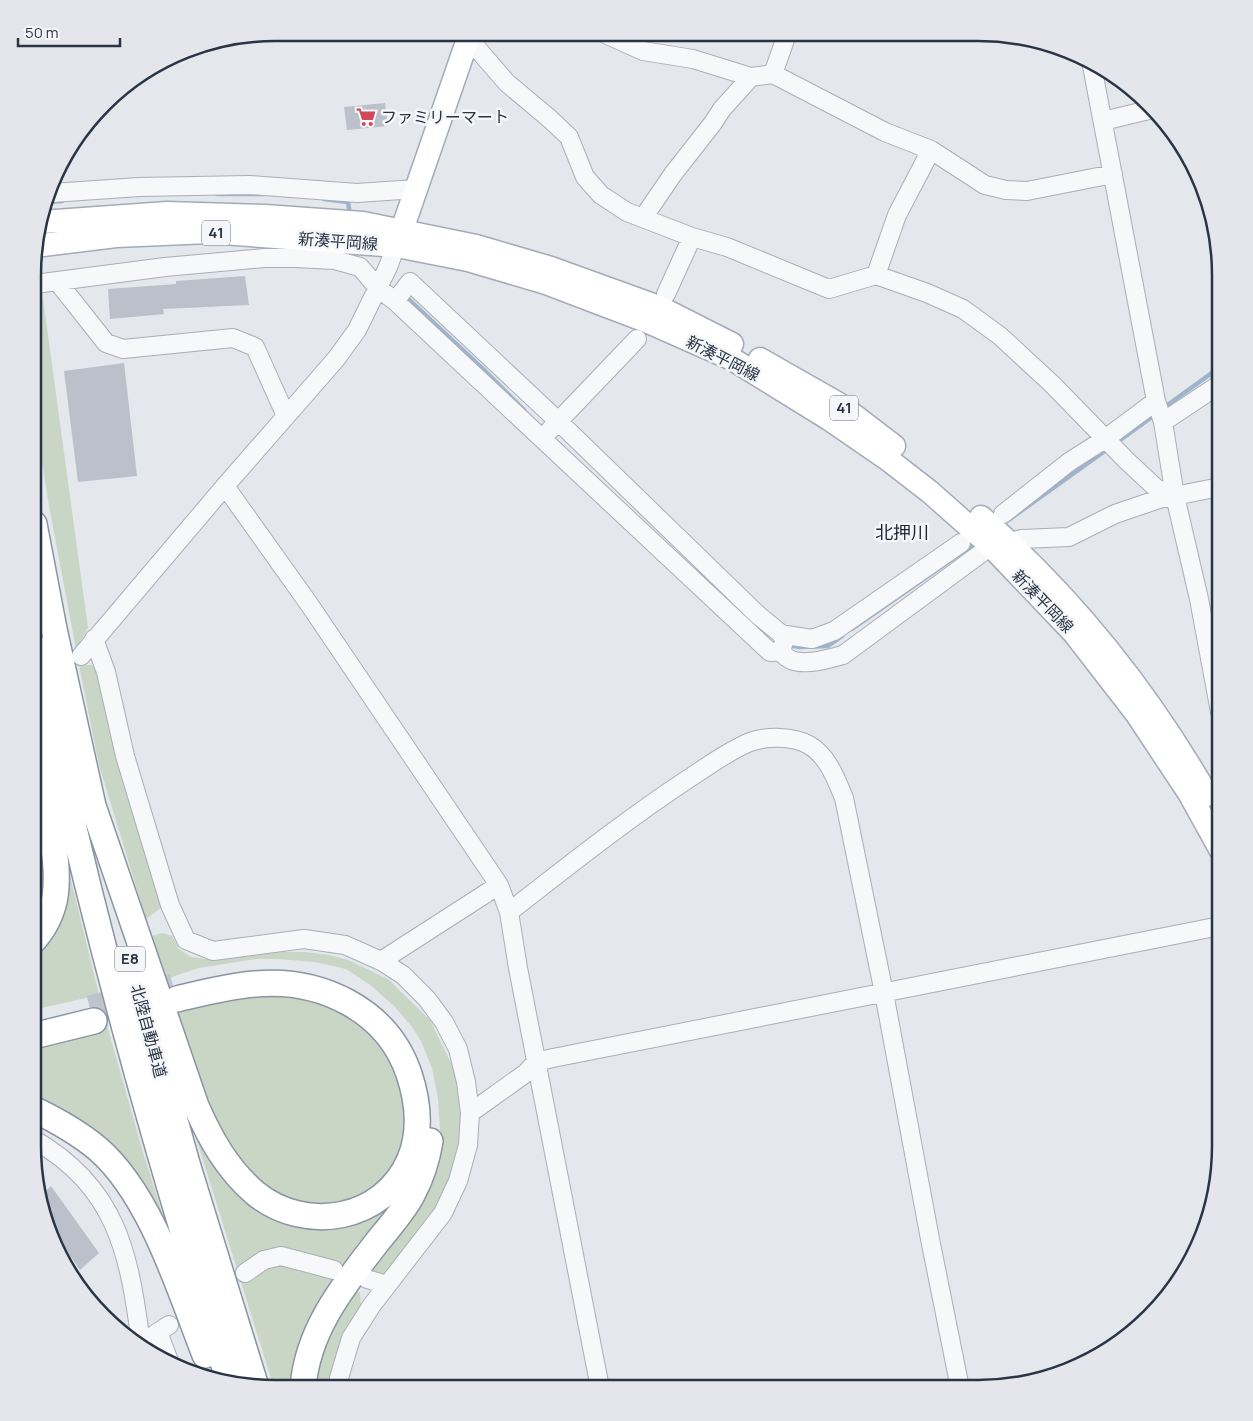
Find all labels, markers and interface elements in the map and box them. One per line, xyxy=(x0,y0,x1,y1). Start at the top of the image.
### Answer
scale bar xyxy=(18,15,120,47)
text: 50 m xyxy=(25,22,59,43)
supermarket icon: ファミリーマート xyxy=(355,106,377,128)
place label: ファミリーマート xyxy=(381,106,509,128)
road number: 41 xyxy=(202,220,230,246)
street label: 新湊平岡線 xyxy=(297,227,379,255)
street label: 新湊平岡線 xyxy=(682,330,764,386)
road number: 41 xyxy=(830,396,858,420)
district label: 北押川 xyxy=(875,520,929,544)
street label: 新湊平岡線 xyxy=(1007,565,1079,637)
road number: E8 xyxy=(115,946,145,972)
street label: 北陸自動車道 xyxy=(126,982,172,1080)

